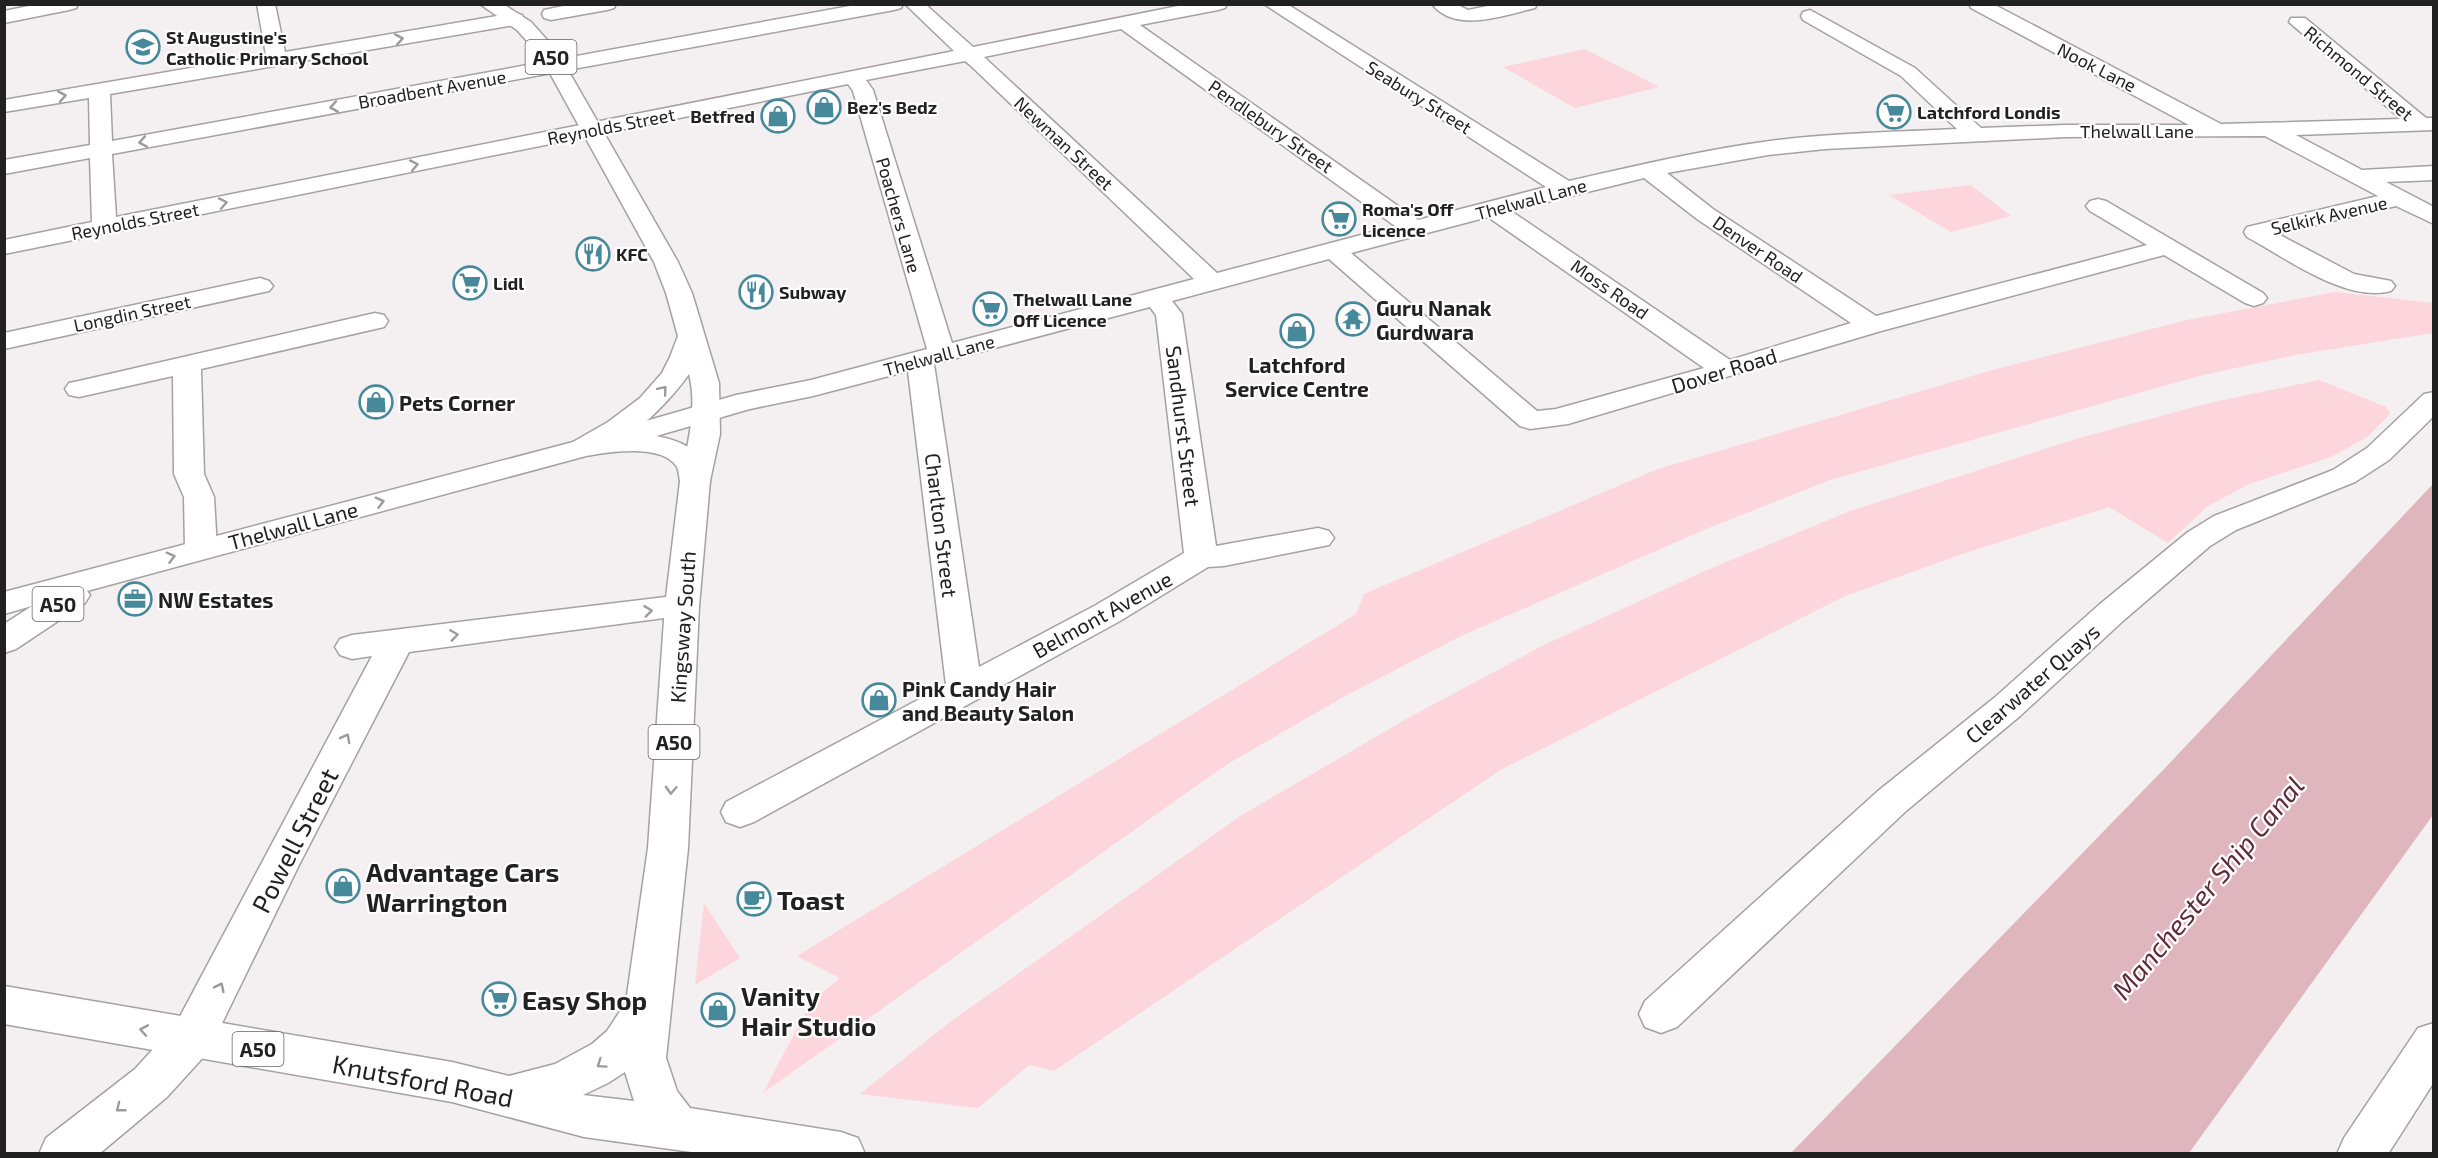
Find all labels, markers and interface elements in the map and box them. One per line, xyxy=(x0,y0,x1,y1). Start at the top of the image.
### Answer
street label: Richmond Street xyxy=(2300,21,2418,125)
place label: St Augustine's Catholic Primary School xyxy=(166,26,369,69)
school or university icon: St Augustine's Catholic Primary School xyxy=(125,29,161,65)
one-way arrow xyxy=(394,33,404,46)
street label: Nook Lane xyxy=(2054,38,2140,96)
road number: A50 xyxy=(526,40,576,74)
street label: Seabury Street xyxy=(1362,56,1476,138)
street label: Broadbent Avenue xyxy=(356,65,508,113)
street label: Pendlebury Street xyxy=(1205,75,1338,177)
shop icon: Bez's Bedz xyxy=(806,89,842,125)
one-way arrow xyxy=(58,91,67,103)
street label: Newman Street xyxy=(1010,92,1118,195)
supermarket icon: Latchford Londis xyxy=(1876,94,1912,130)
place label: Bez's Bedz xyxy=(847,96,937,118)
shop icon: Betfred xyxy=(760,98,796,134)
one-way arrow xyxy=(330,100,340,113)
place label: Latchford Londis xyxy=(1917,101,2061,123)
street label: Reynolds Street xyxy=(545,103,677,149)
place label: Betfred xyxy=(690,105,755,127)
street label: Thelwall Lane xyxy=(2080,120,2194,142)
one-way arrow xyxy=(138,135,148,148)
street label: Poachers Lane xyxy=(872,155,926,275)
one-way arrow xyxy=(409,159,419,172)
street label: Thelwall Lane xyxy=(1473,174,1589,224)
street label: Selkirk Avenue xyxy=(2269,191,2389,239)
one-way arrow xyxy=(218,197,228,210)
street label: Reynolds Street xyxy=(69,198,201,244)
place label: Roma's Off Licence xyxy=(1362,198,1455,241)
supermarket icon: Roma's Off Licence xyxy=(1321,201,1357,237)
street label: Denver Road xyxy=(1709,211,1807,287)
restaurant icon: KFC xyxy=(575,236,611,272)
place label: KFC xyxy=(616,243,648,265)
street label: Moss Road xyxy=(1567,254,1653,324)
supermarket icon: Lidl xyxy=(452,265,488,301)
place label: Lidl xyxy=(493,272,524,294)
restaurant icon: Subway xyxy=(738,274,774,310)
place label: Subway xyxy=(779,281,847,303)
place label: Thelwall Lane Off Licence xyxy=(1013,288,1132,331)
street label: Longdin Street xyxy=(71,290,193,336)
supermarket icon: Thelwall Lane Off Licence xyxy=(972,291,1008,327)
place label: Guru Nanak Gurdwara xyxy=(1376,295,1492,344)
temple icon: Guru Nanak Gurdwara xyxy=(1335,301,1371,337)
shop icon: Latchford Service Centre xyxy=(1279,313,1315,349)
street label: Thelwall Lane xyxy=(881,330,997,380)
street label: Dover Road xyxy=(1668,342,1780,398)
street label: Sandhurst Street xyxy=(1162,344,1206,508)
place label: Latchford Service Centre xyxy=(1225,352,1369,401)
shop icon: Pets Corner xyxy=(358,384,394,420)
one-way arrow xyxy=(656,386,667,397)
place label: Pets Corner xyxy=(399,390,515,415)
street label: Charlton Street xyxy=(921,451,963,599)
street label: Thelwall Lane xyxy=(226,496,360,554)
one-way arrow xyxy=(374,497,385,509)
street label: Kingsway South xyxy=(664,550,700,704)
one-way arrow xyxy=(165,552,176,564)
street label: Belmont Avenue xyxy=(1028,565,1176,663)
office icon: NW Estates xyxy=(117,581,153,617)
road number: A50 xyxy=(32,587,84,621)
place label: NW Estates xyxy=(158,587,274,612)
one-way arrow xyxy=(643,606,652,618)
street label: Clearwater Quays xyxy=(1960,618,2105,749)
one-way arrow xyxy=(450,630,459,642)
place label: Pink Candy Hair and Beauty Salon xyxy=(902,676,1074,726)
shop icon: Pink Candy Hair and Beauty Salon xyxy=(861,682,897,718)
road number: A50 xyxy=(648,725,700,759)
one-way arrow xyxy=(339,734,350,744)
street label: Powell Street xyxy=(244,762,344,917)
water label: Manchester Ship Canal xyxy=(2104,769,2310,1006)
one-way arrow xyxy=(665,786,678,795)
place label: Advantage Cars Warrington xyxy=(366,856,559,917)
shop icon: Advantage Cars Warrington xyxy=(325,868,361,904)
cafe icon: Toast xyxy=(736,881,772,917)
place label: Toast xyxy=(777,884,845,915)
place label: Vanity Hair Studio xyxy=(741,980,876,1041)
supermarket icon: Easy Shop xyxy=(481,981,517,1017)
one-way arrow xyxy=(213,982,224,993)
place label: Easy Shop xyxy=(522,984,647,1016)
shop icon: Vanity Hair Studio xyxy=(700,992,736,1028)
one-way arrow xyxy=(139,1024,149,1036)
road number: A50 xyxy=(232,1032,284,1066)
street label: Knutsford Road xyxy=(330,1047,516,1113)
one-way arrow xyxy=(596,1057,607,1068)
one-way arrow xyxy=(116,1100,127,1111)

